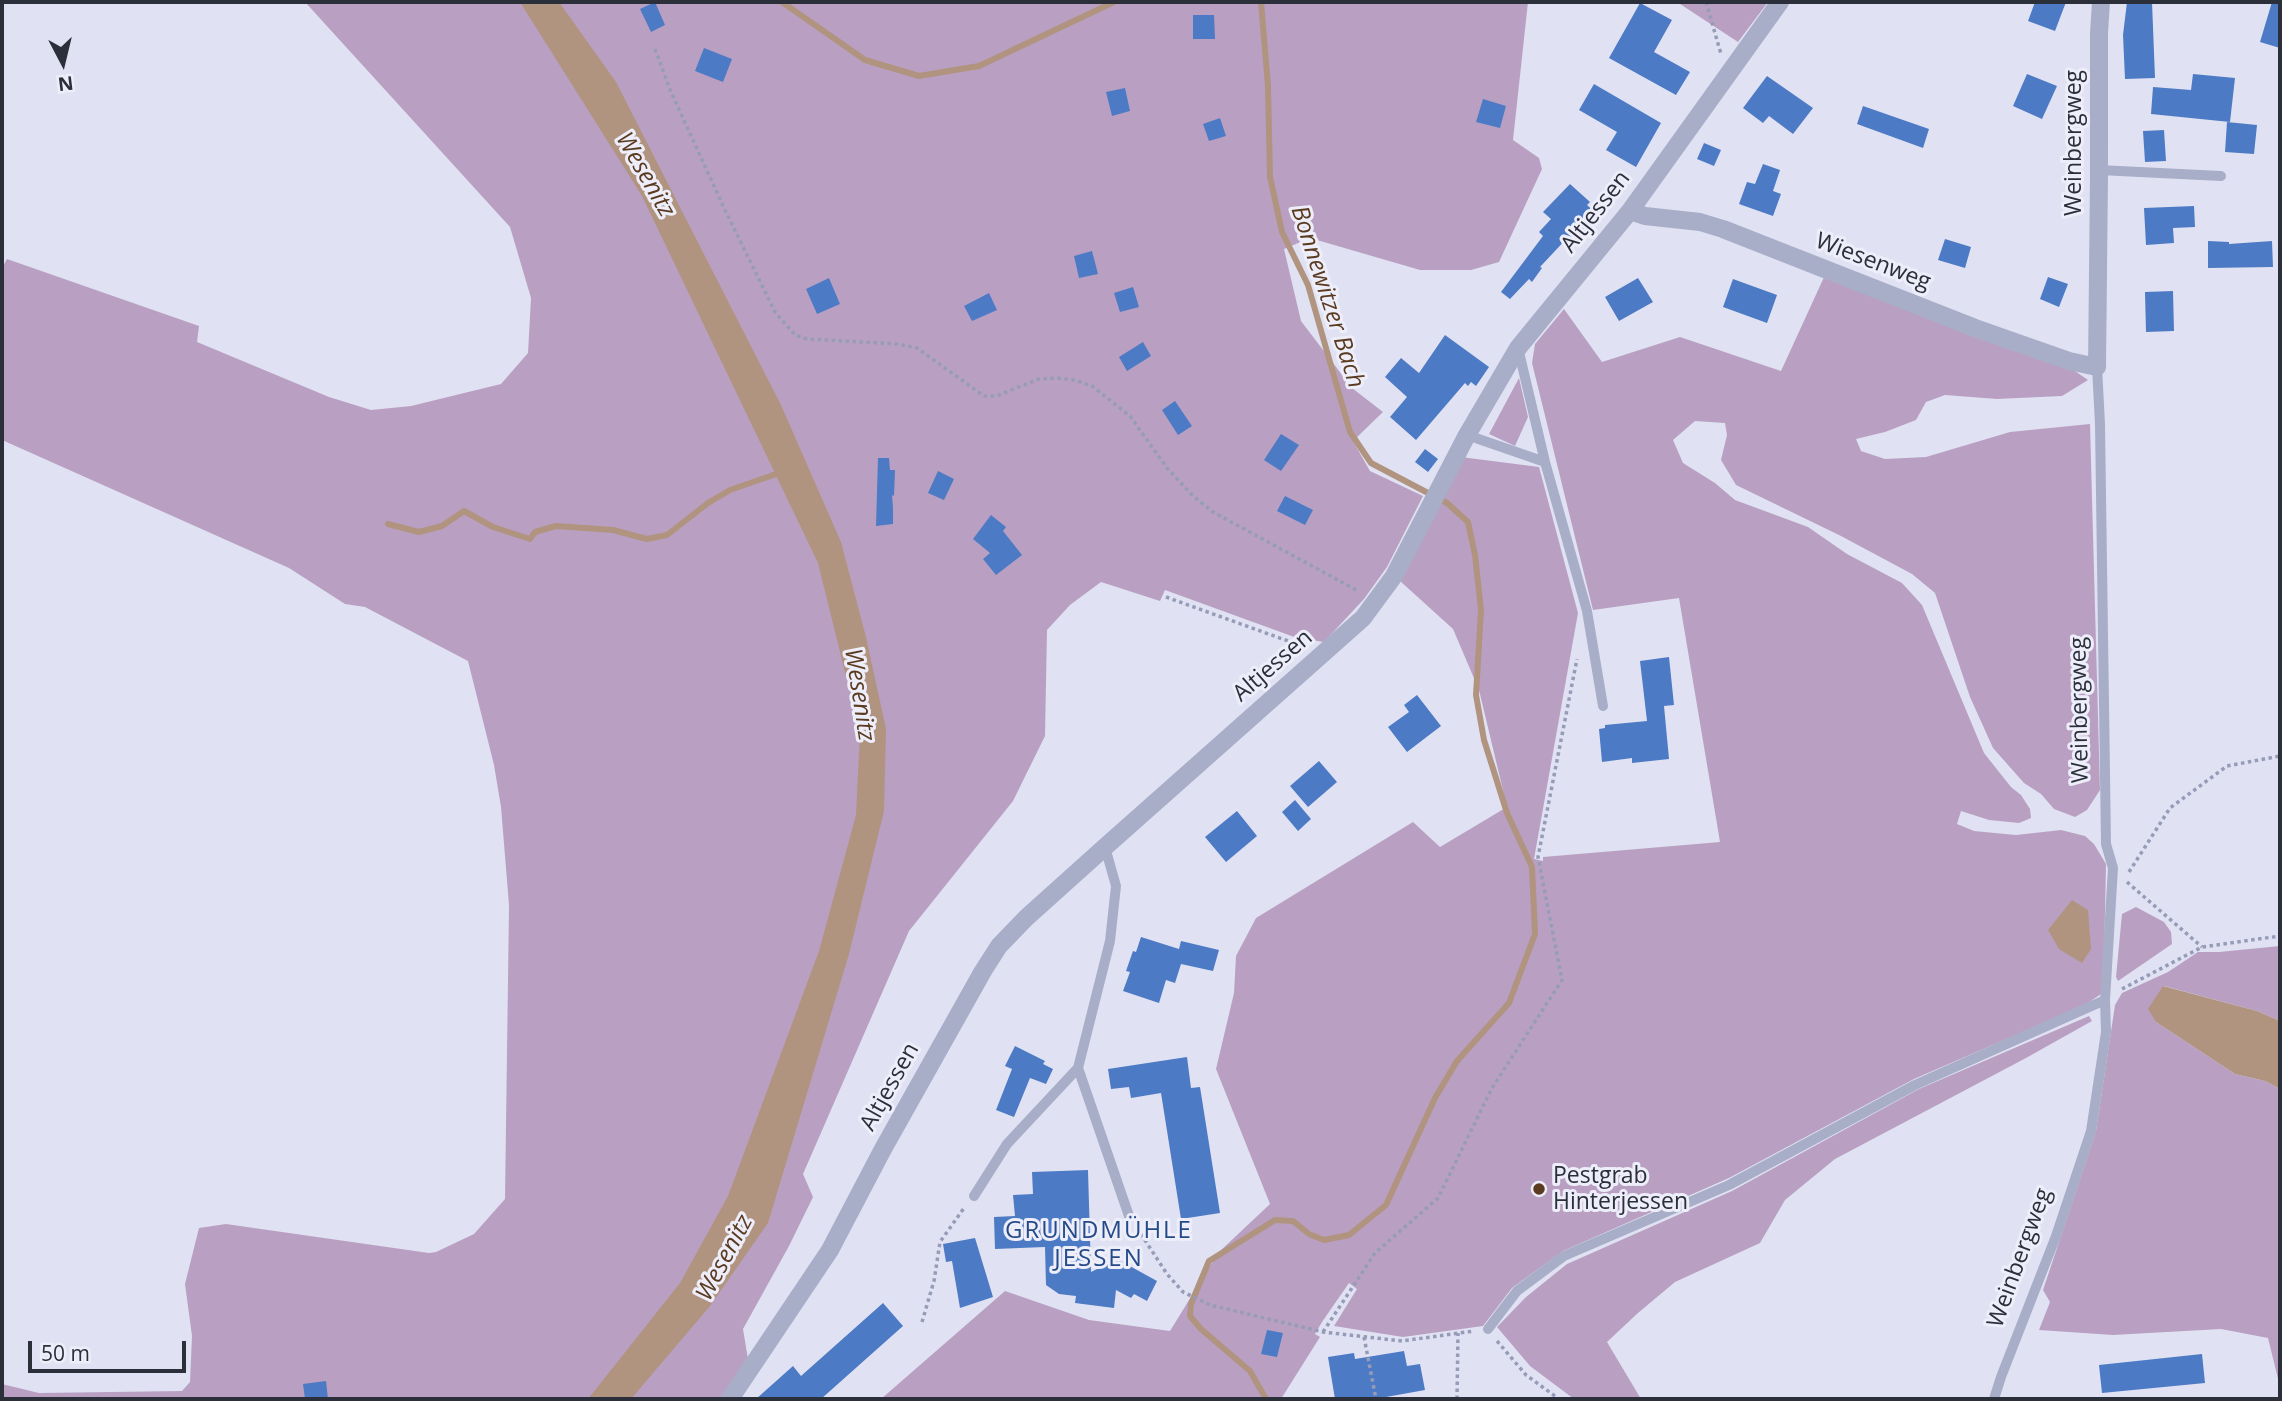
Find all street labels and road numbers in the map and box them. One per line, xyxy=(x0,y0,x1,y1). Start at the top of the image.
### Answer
street label: Weinbergweg xyxy=(2060,70,2088,216)
street label: Altjessen xyxy=(1556,166,1636,258)
street label: Wiesenweg xyxy=(1811,227,1935,297)
street label: Altjessen xyxy=(1228,624,1318,708)
street label: Weinbergweg xyxy=(2065,637,2095,783)
street label: Altjessen xyxy=(855,1038,925,1136)
street label: Weinbergweg xyxy=(1982,1185,2058,1331)

